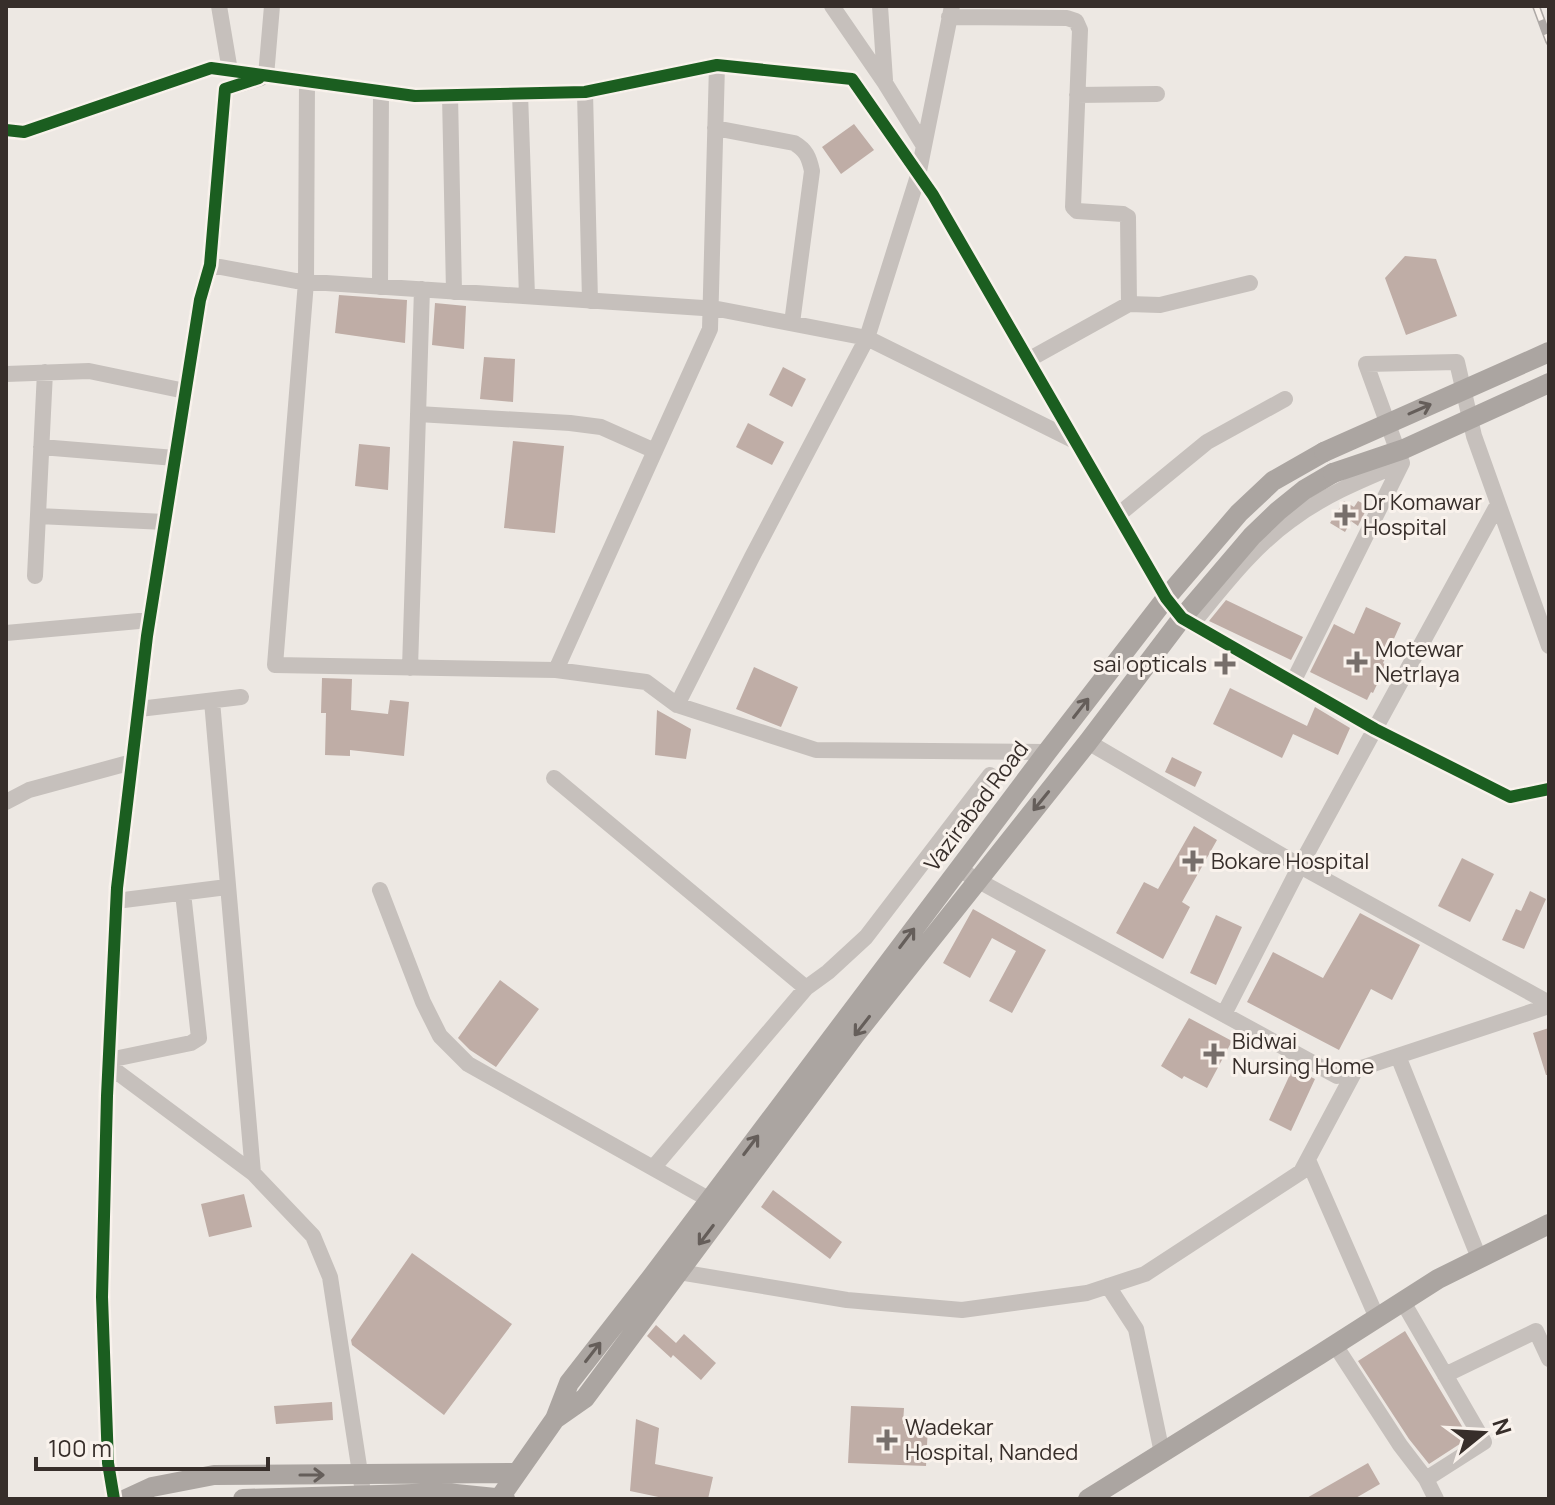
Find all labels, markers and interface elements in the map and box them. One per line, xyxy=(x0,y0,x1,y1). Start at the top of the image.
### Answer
one-way arrow xyxy=(1407,400,1432,415)
place label: Dr Komawar Hospital xyxy=(1363,487,1482,542)
marker: Dr Komawar Hospital xyxy=(1334,504,1356,526)
place label: Motewar Netrlaya xyxy=(1375,634,1464,689)
place label: sai opticals xyxy=(1093,649,1207,679)
marker: Motewar Netrlaya xyxy=(1346,651,1368,673)
marker: sai opticals xyxy=(1214,653,1236,675)
one-way arrow xyxy=(1073,698,1090,719)
street label: Vazirabad Road xyxy=(917,735,1035,877)
one-way arrow xyxy=(1032,790,1050,811)
place label: Bokare Hospital xyxy=(1211,846,1369,876)
marker: Bokare Hospital xyxy=(1182,850,1204,872)
one-way arrow xyxy=(899,927,916,949)
one-way arrow xyxy=(853,1015,870,1036)
place label: Bidwai Nursing Home xyxy=(1232,1026,1374,1081)
marker: Bidwai Nursing Home xyxy=(1203,1043,1225,1065)
one-way arrow xyxy=(742,1135,759,1156)
one-way arrow xyxy=(698,1224,715,1245)
one-way arrow xyxy=(584,1342,601,1363)
north arrow xyxy=(1443,1393,1523,1473)
place label: Wadekar Hospital, Nanded xyxy=(905,1412,1078,1467)
text: N xyxy=(1485,1415,1519,1439)
scale bar xyxy=(36,1421,268,1471)
marker: Wadekar Hospital, Nanded xyxy=(876,1429,898,1451)
text: 100 m xyxy=(48,1431,112,1464)
one-way arrow xyxy=(298,1467,325,1483)

